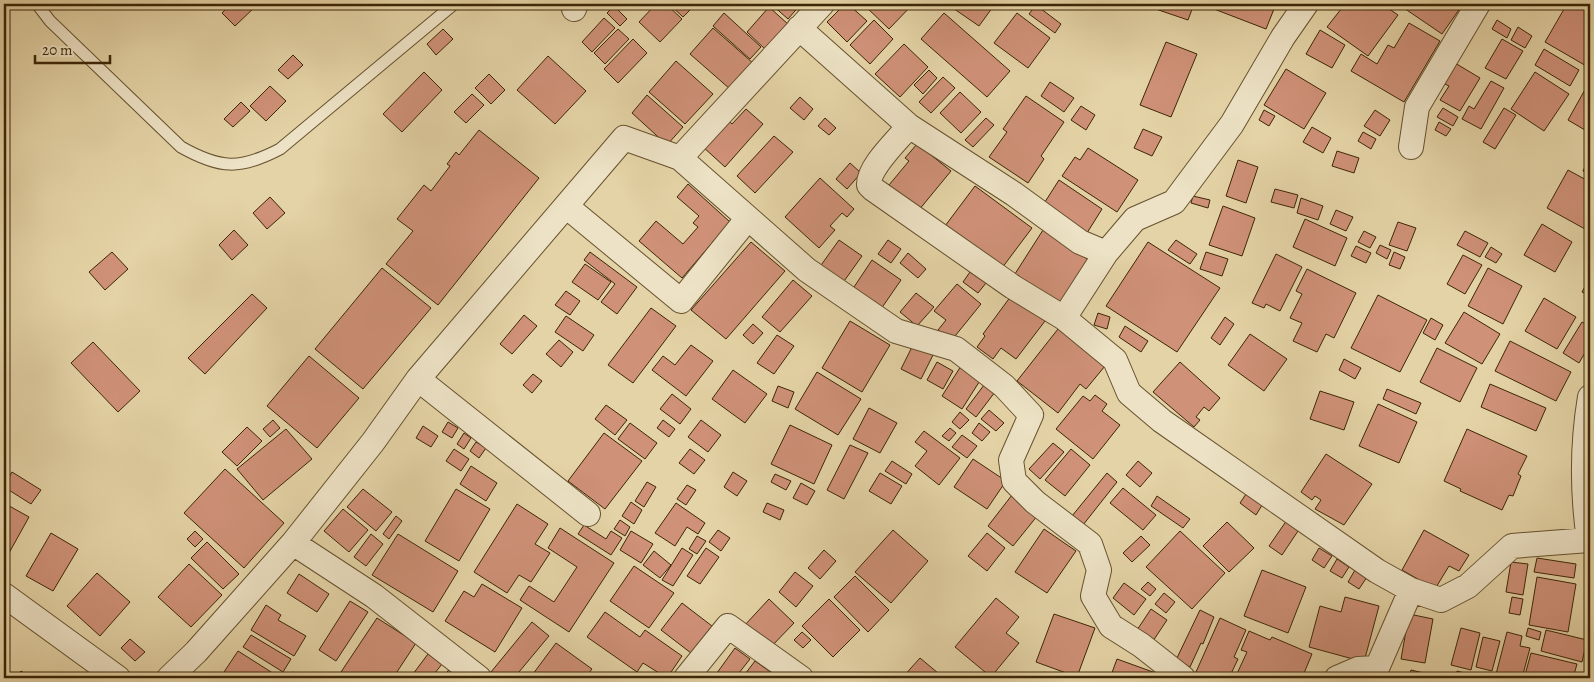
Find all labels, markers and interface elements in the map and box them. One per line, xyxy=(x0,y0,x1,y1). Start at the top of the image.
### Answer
scale bar xyxy=(35,32,110,64)
text: 20 m xyxy=(42,40,73,60)

